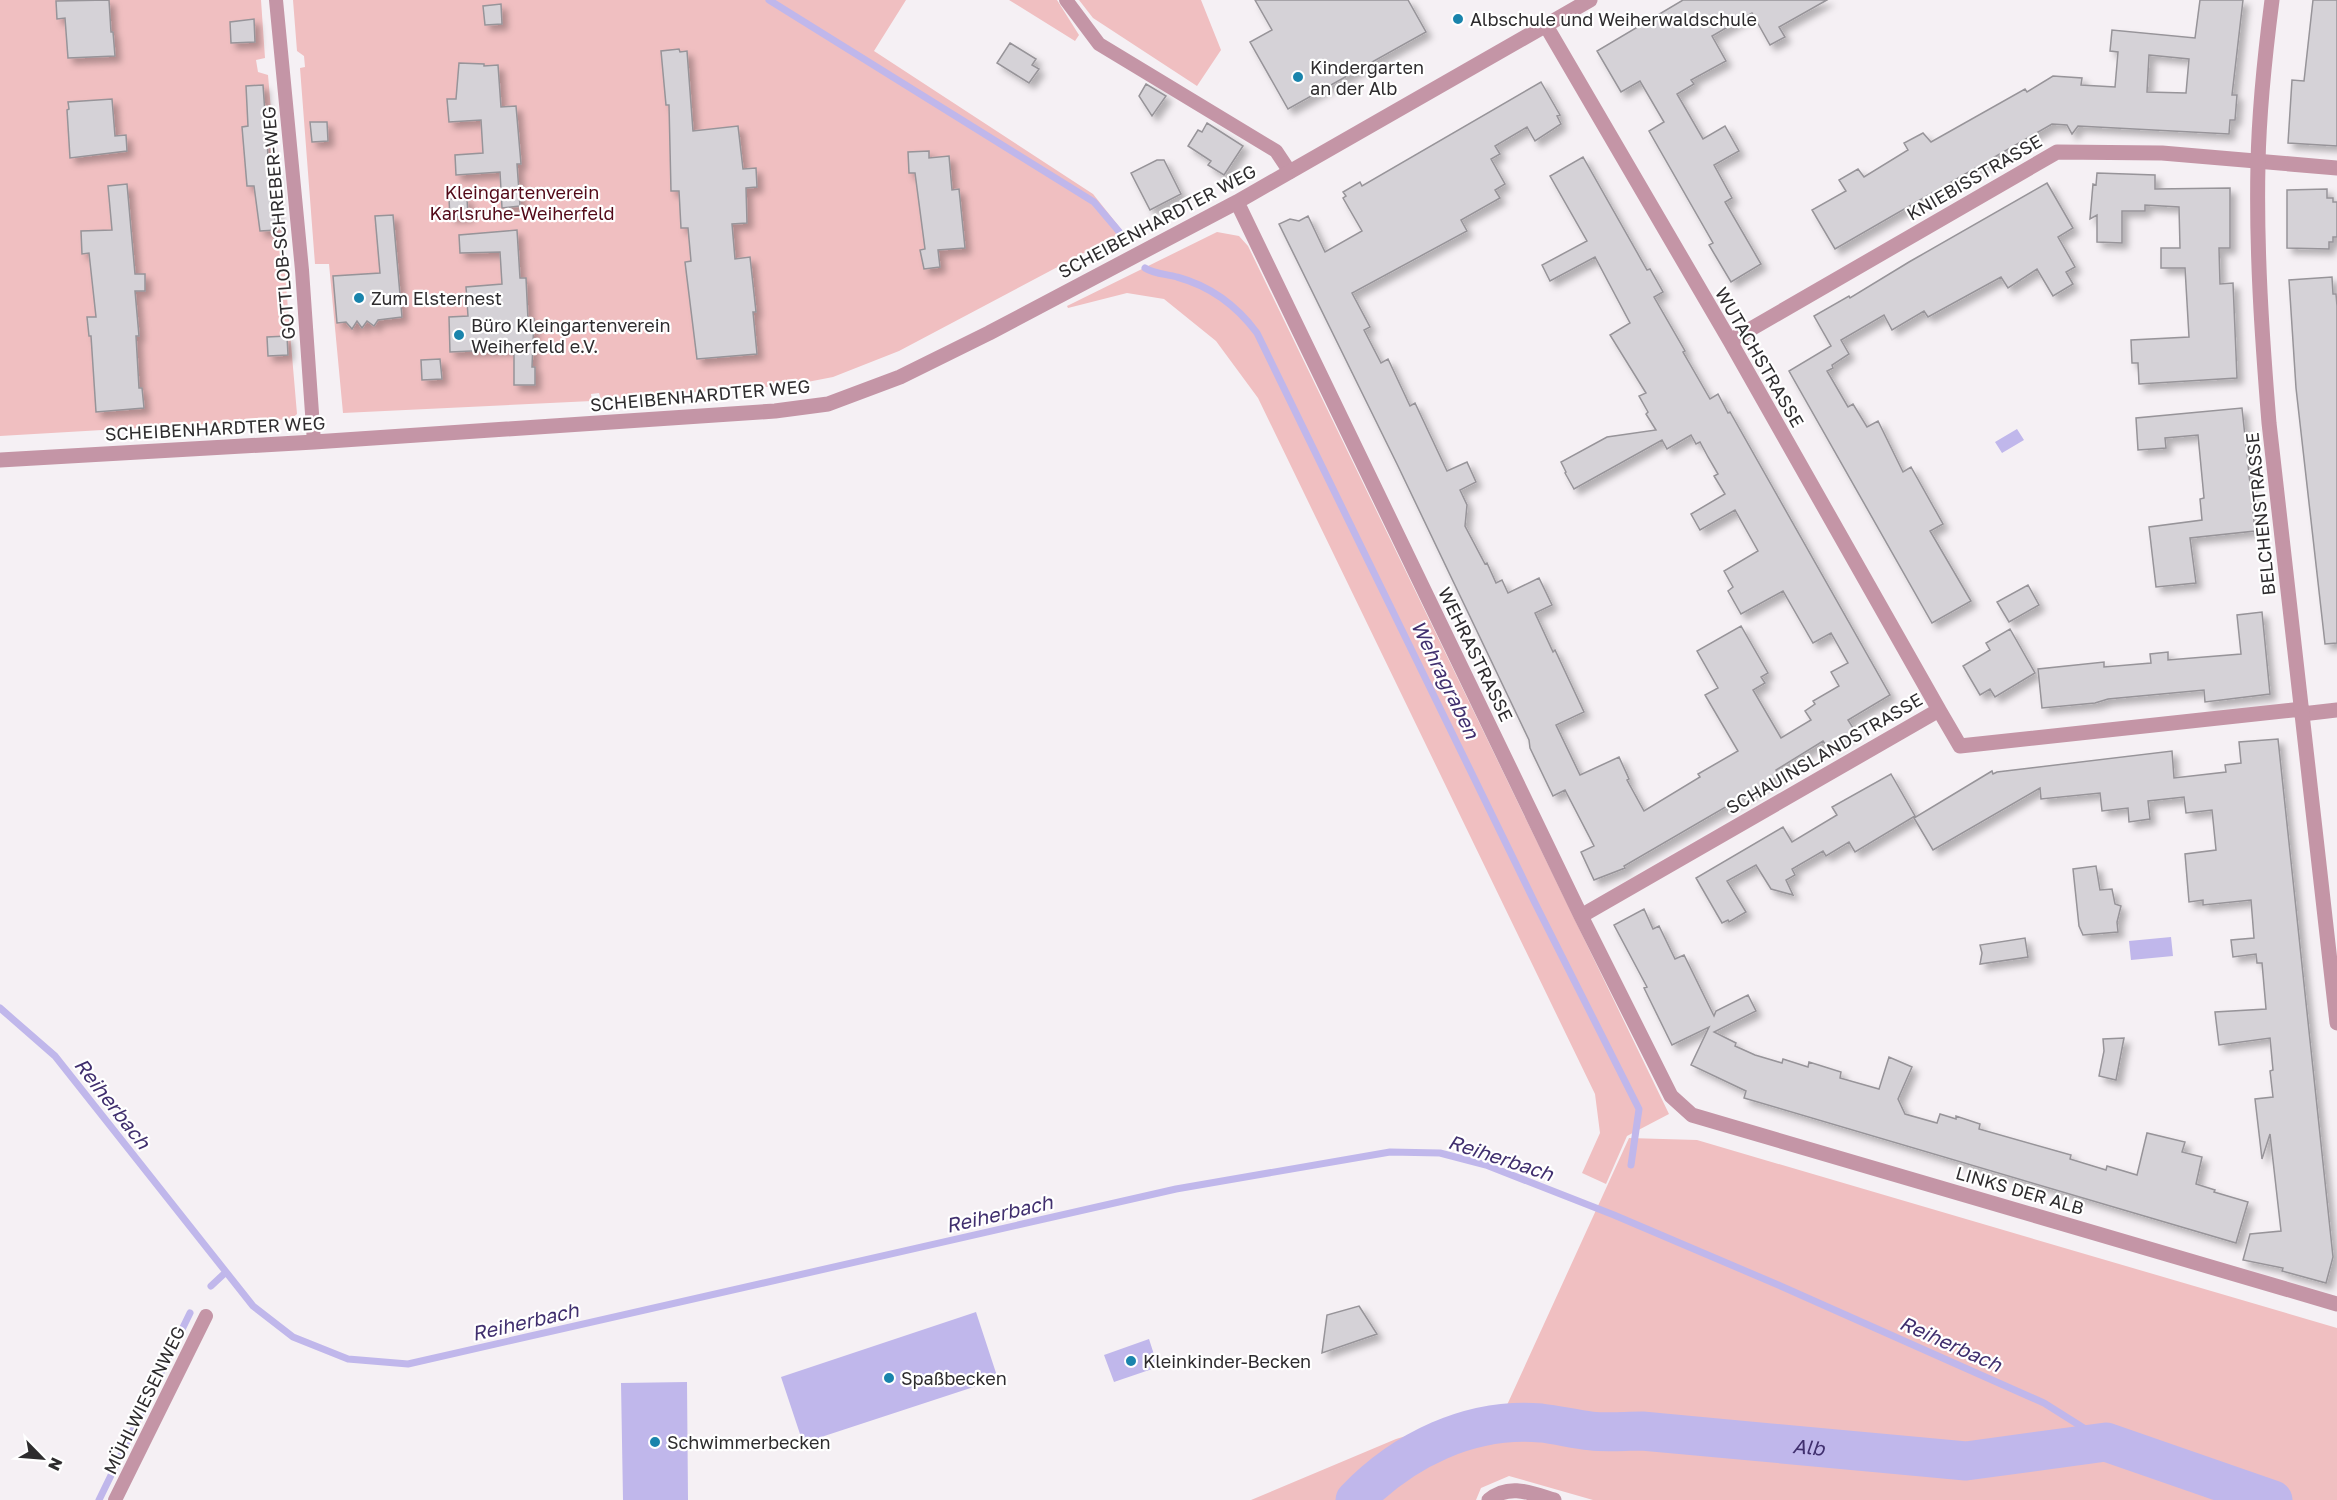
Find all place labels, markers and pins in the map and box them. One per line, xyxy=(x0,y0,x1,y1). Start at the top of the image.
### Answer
place label: Albschule und Weiherwaldschule xyxy=(1470,8,1757,30)
marker: Albschule und Weiherwaldschule xyxy=(1451,12,1465,26)
place label: Kindergarten an der Alb xyxy=(1310,56,1424,99)
marker: Kindergarten an der Alb xyxy=(1291,70,1305,84)
place label: Zum Elsternest xyxy=(371,287,502,309)
marker: Zum Elsternest xyxy=(352,291,366,305)
place label: Büro Kleingartenverein Weiherfeld e.V. xyxy=(471,314,671,357)
marker: Büro Kleingartenverein Weiherfeld e.V. xyxy=(452,328,466,342)
place label: Kleinkinder-Becken xyxy=(1143,1350,1311,1372)
marker: Kleinkinder-Becken xyxy=(1124,1354,1138,1368)
place label: Spaßbecken xyxy=(901,1367,1007,1389)
marker: Spaßbecken xyxy=(882,1371,896,1385)
place label: Schwimmerbecken xyxy=(667,1431,831,1453)
marker: Schwimmerbecken xyxy=(648,1435,662,1449)

